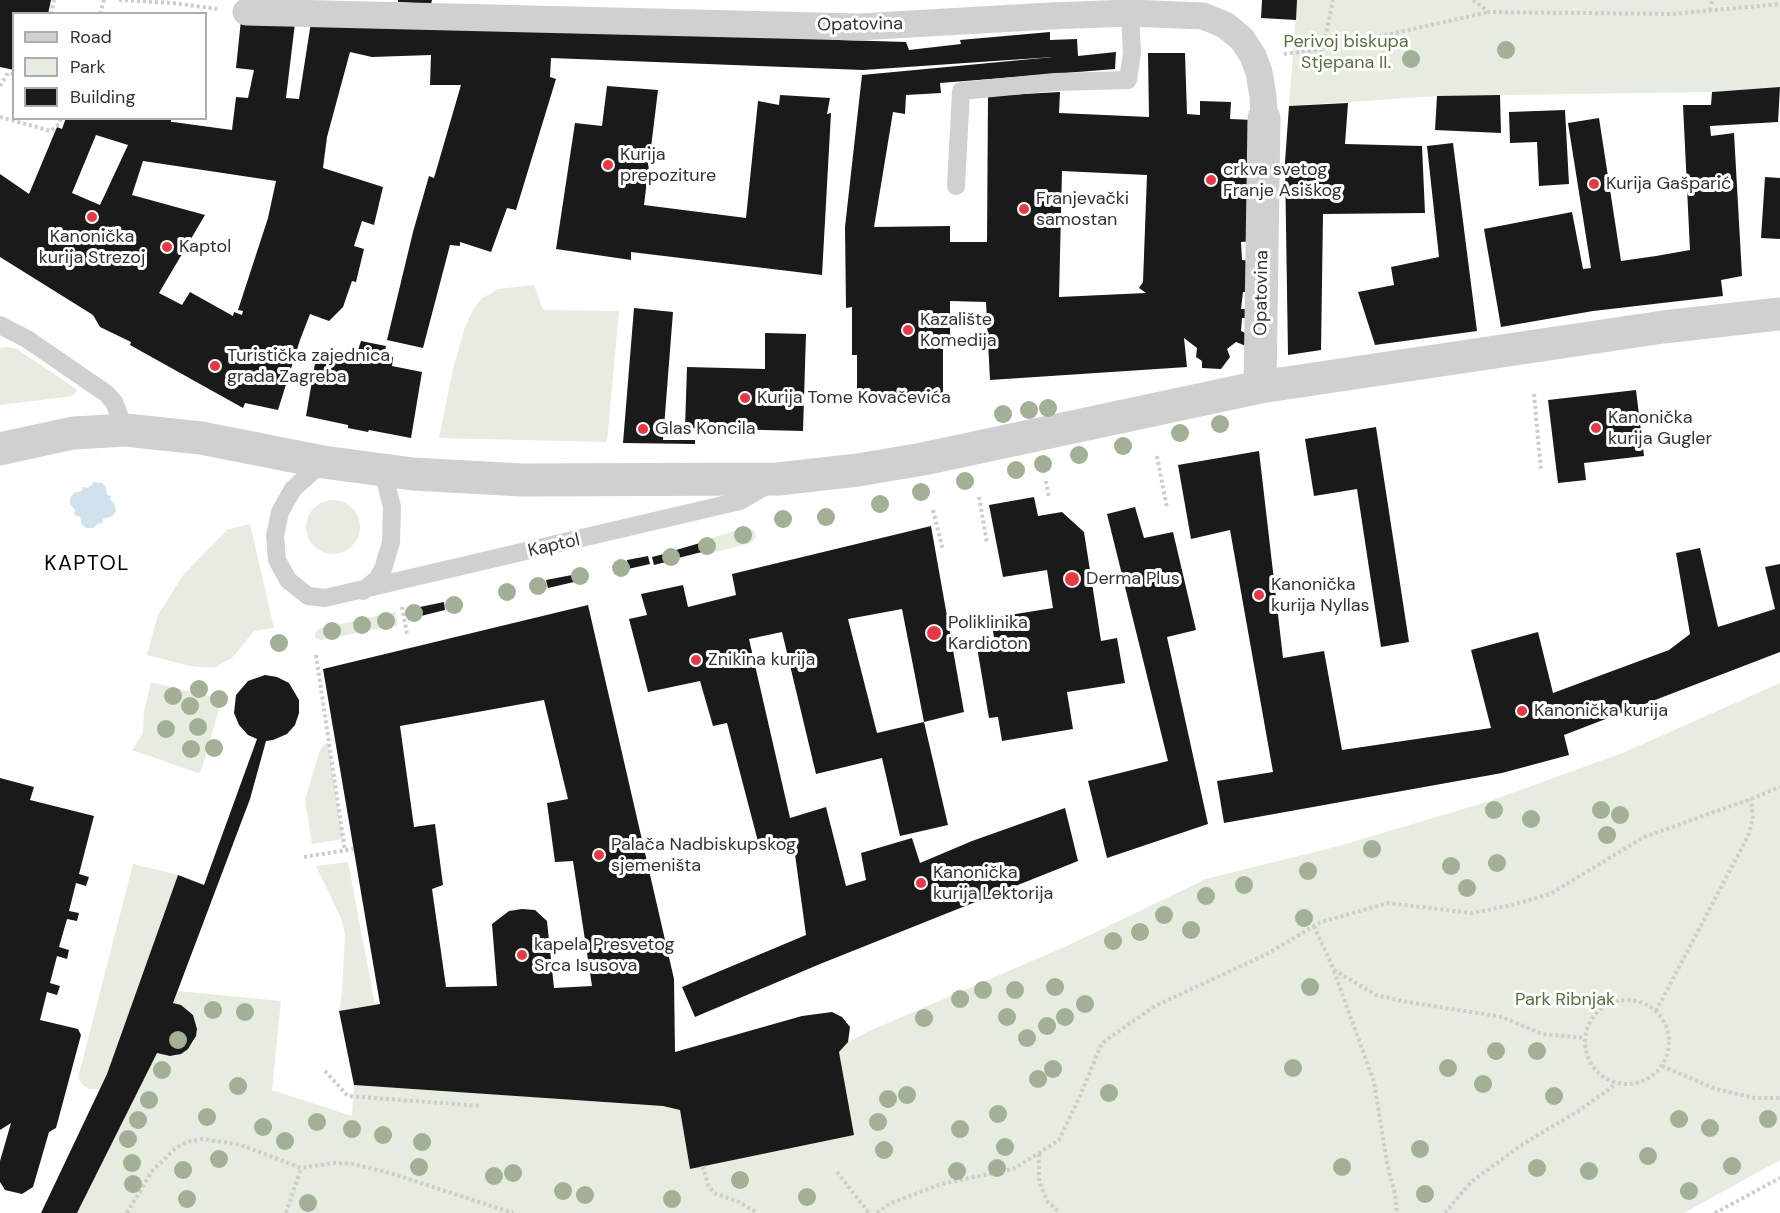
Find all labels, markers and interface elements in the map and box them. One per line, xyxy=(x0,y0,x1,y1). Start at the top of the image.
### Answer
legend xyxy=(12,12,207,120)
street label: Opatovina xyxy=(817,13,903,37)
text: Road xyxy=(70,25,112,49)
park label: Perivoj biskupa Stjepana II. xyxy=(1283,31,1409,74)
text: Park xyxy=(70,55,106,79)
text: Building xyxy=(70,85,135,109)
place label: Kurija prepoziture xyxy=(620,144,716,186)
marker: Kurija prepoziture xyxy=(601,158,615,172)
place label: crkva svetog Franje Asiškog xyxy=(1223,159,1342,201)
marker: crkva svetog Franje Asiškog xyxy=(1204,173,1218,187)
place label: Kurija Gašparić xyxy=(1606,173,1731,195)
marker: Kurija Gašparić xyxy=(1587,177,1601,191)
place label: Franjevački samostan xyxy=(1036,188,1129,230)
marker: Franjevački samostan xyxy=(1017,202,1031,216)
marker: Kanonička kurija Strezoj xyxy=(85,210,99,224)
place label: Kanonička kurija Strezoj xyxy=(39,226,145,268)
place label: Kaptol xyxy=(179,236,231,258)
marker: Kaptol xyxy=(160,240,174,254)
street label: Opatovina xyxy=(1250,250,1274,336)
place label: Kazalište Komedija xyxy=(920,309,997,352)
marker: Kazalište Komedija xyxy=(901,323,915,337)
place label: Turistička zajednica grada Zagreba xyxy=(227,345,390,388)
marker: Turistička zajednica grada Zagreba xyxy=(208,359,222,373)
place label: Kurija Tome Kovačevića xyxy=(757,387,951,409)
marker: Kurija Tome Kovačevića xyxy=(738,391,752,405)
place label: Kanonička kurija Gugler xyxy=(1608,407,1712,450)
place label: Glas Koncila xyxy=(655,418,756,440)
marker: Kanonička kurija Gugler xyxy=(1589,421,1603,435)
marker: Glas Koncila xyxy=(636,422,650,436)
street label: Kaptol xyxy=(526,530,582,562)
district label: KAPTOL xyxy=(44,551,130,577)
place label: Derma Plus xyxy=(1086,568,1180,590)
marker: Derma Plus xyxy=(1063,570,1081,588)
place label: Kanonička kurija Nyllas xyxy=(1271,574,1370,616)
marker: Kanonička kurija Nyllas xyxy=(1252,588,1266,602)
place label: Poliklinika Kardioton xyxy=(948,612,1028,654)
marker: Poliklinika Kardioton xyxy=(925,624,943,642)
place label: Znikina kurija xyxy=(708,649,815,671)
marker: Znikina kurija xyxy=(689,653,703,667)
place label: Kanonička kurija xyxy=(1534,700,1668,722)
marker: Kanonička kurija xyxy=(1515,704,1529,718)
place label: Palača Nadbiskupskog sjemeništa xyxy=(611,834,796,876)
marker: Palača Nadbiskupskog sjemeništa xyxy=(592,848,606,862)
place label: Kanonička kurija Lektorija xyxy=(933,862,1053,904)
marker: Kanonička kurija Lektorija xyxy=(914,876,928,890)
place label: kapela Presvetog Srca Isusova xyxy=(534,934,675,976)
marker: kapela Presvetog Srca Isusova xyxy=(515,948,529,962)
park label: Park Ribnjak xyxy=(1515,989,1615,1011)

